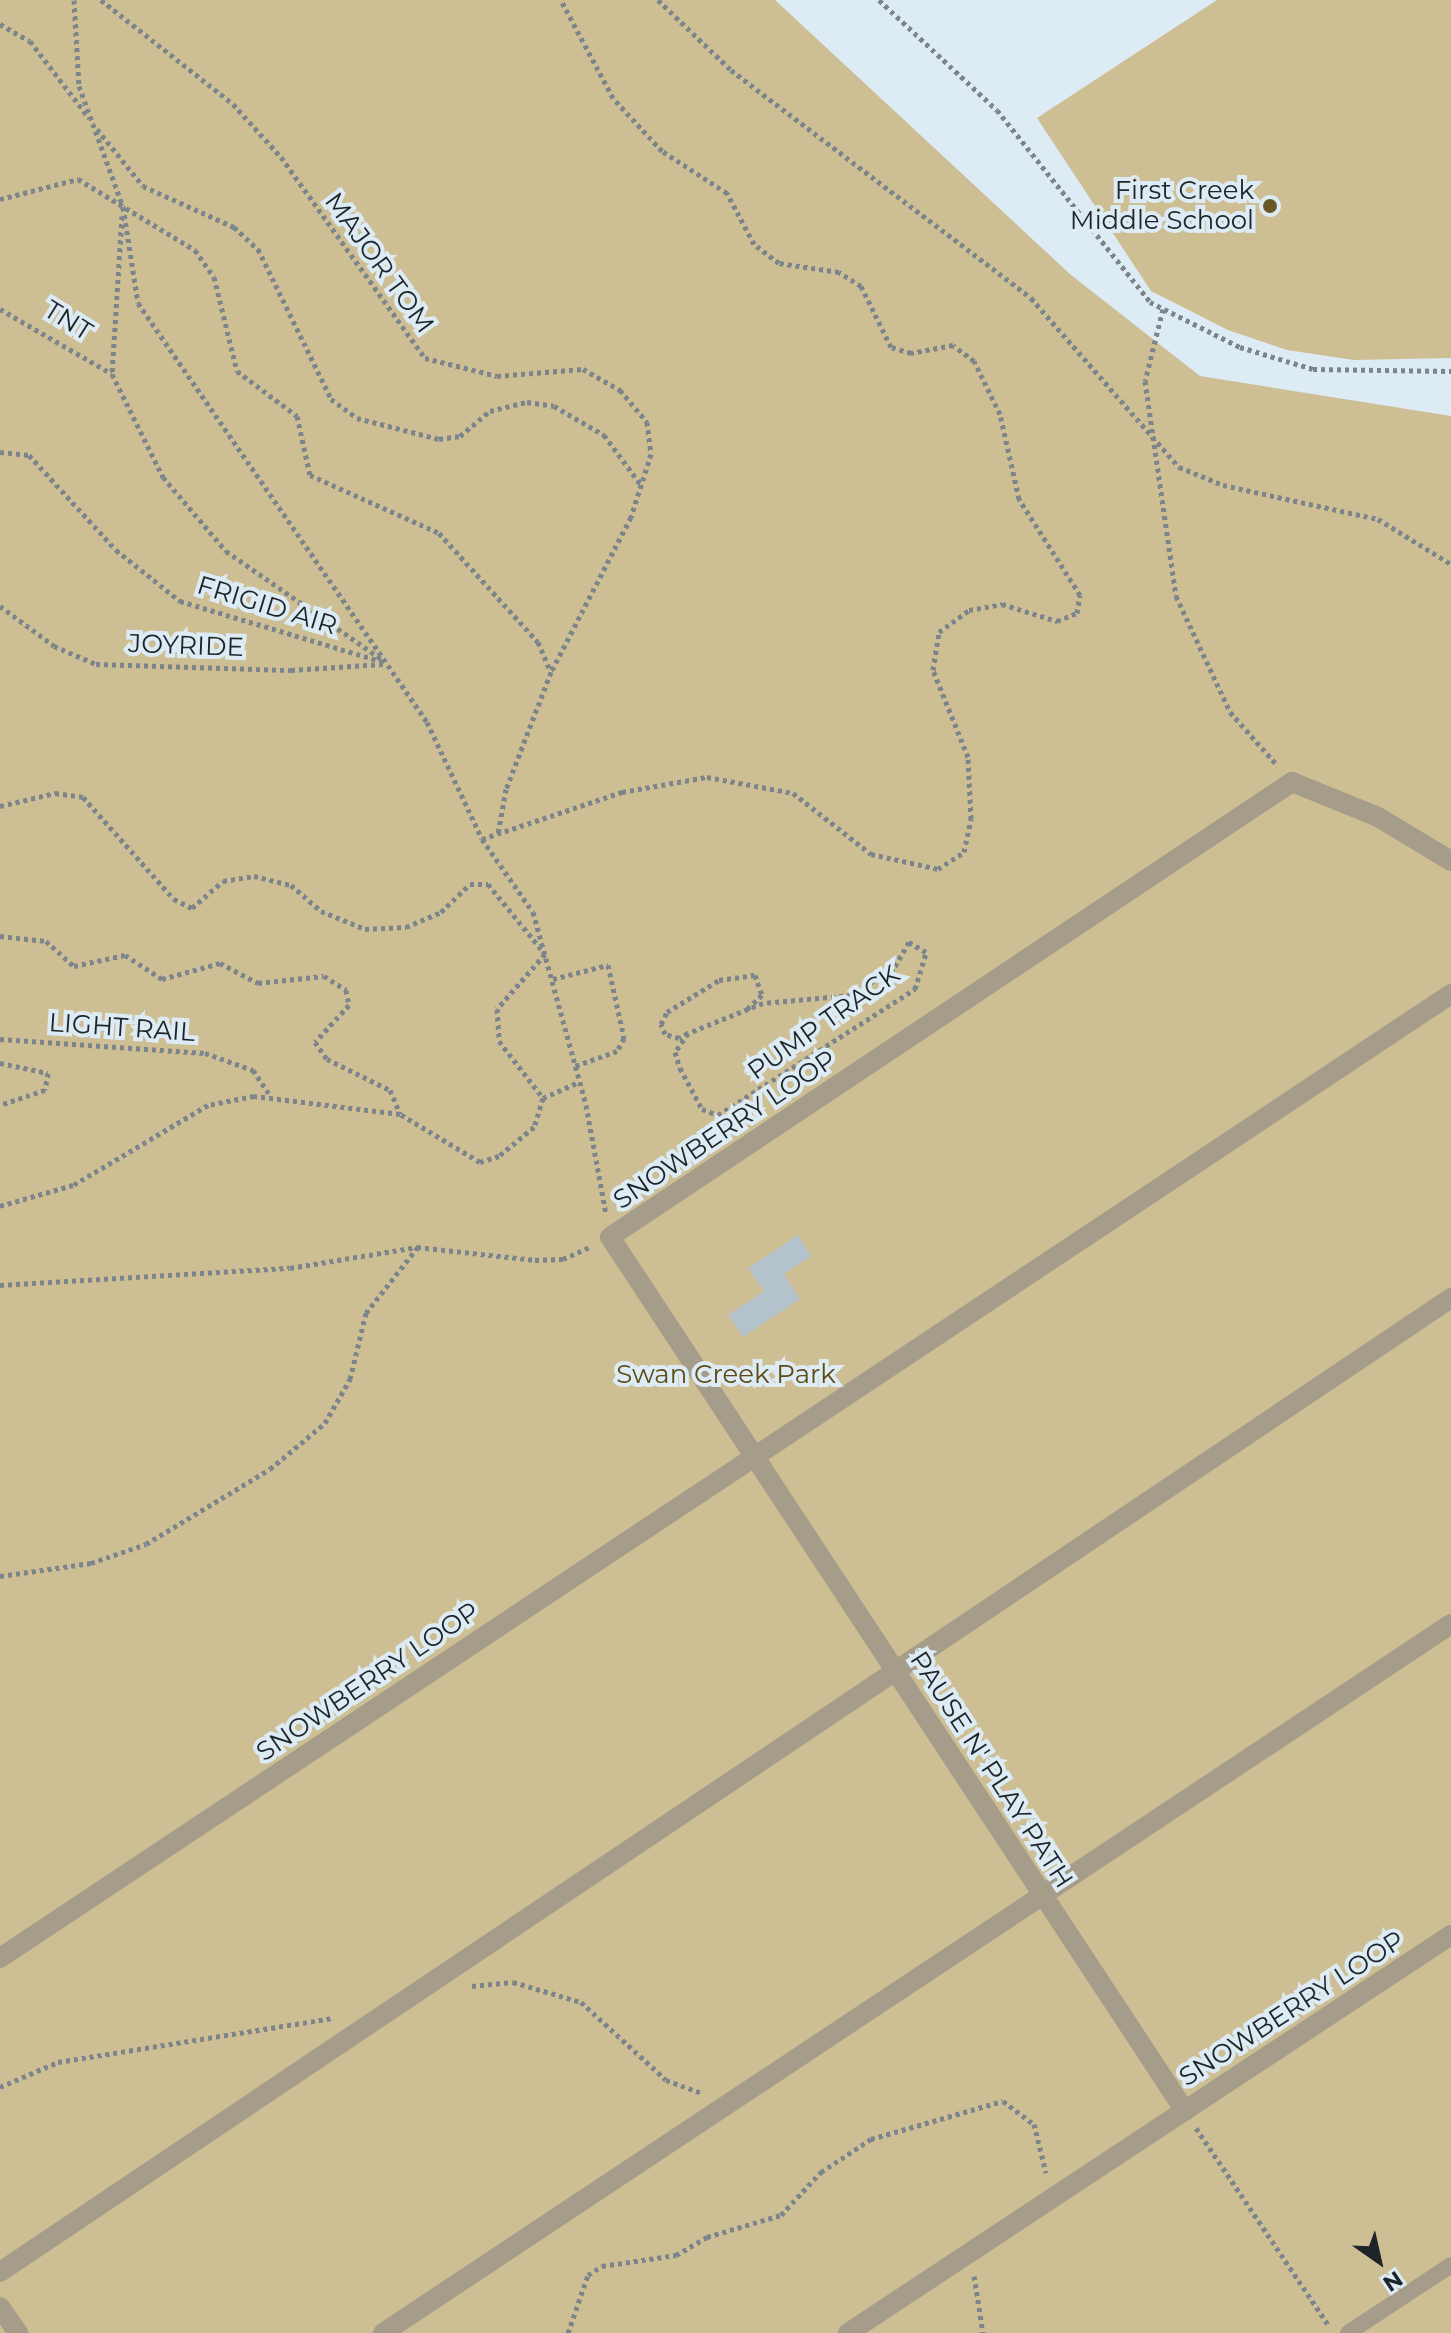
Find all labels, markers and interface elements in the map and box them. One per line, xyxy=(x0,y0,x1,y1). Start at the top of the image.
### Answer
place label: First Creek Middle School xyxy=(1070,175,1254,236)
street label: MAJOR TOM xyxy=(318,187,440,339)
marker: First Creek Middle School xyxy=(1261,197,1279,215)
street label: TNT xyxy=(38,294,98,348)
street label: FRIGID AIR xyxy=(193,570,341,642)
street label: JOYRIDE xyxy=(128,628,244,664)
street label: PUMP TRACK xyxy=(742,959,906,1087)
street label: LIGHT RAIL xyxy=(48,1007,196,1049)
street label: SNOWBERRY LOOP xyxy=(608,1044,842,1216)
park label: Swan Creek Park xyxy=(616,1359,836,1391)
street label: SNOWBERRY LOOP xyxy=(251,1596,485,1768)
street label: PAUSE N' PLAY PATH xyxy=(903,1646,1079,1894)
street label: SNOWBERRY LOOP xyxy=(1174,1925,1410,2093)
north arrow xyxy=(1339,2221,1419,2301)
text: N xyxy=(1378,2265,1408,2297)

